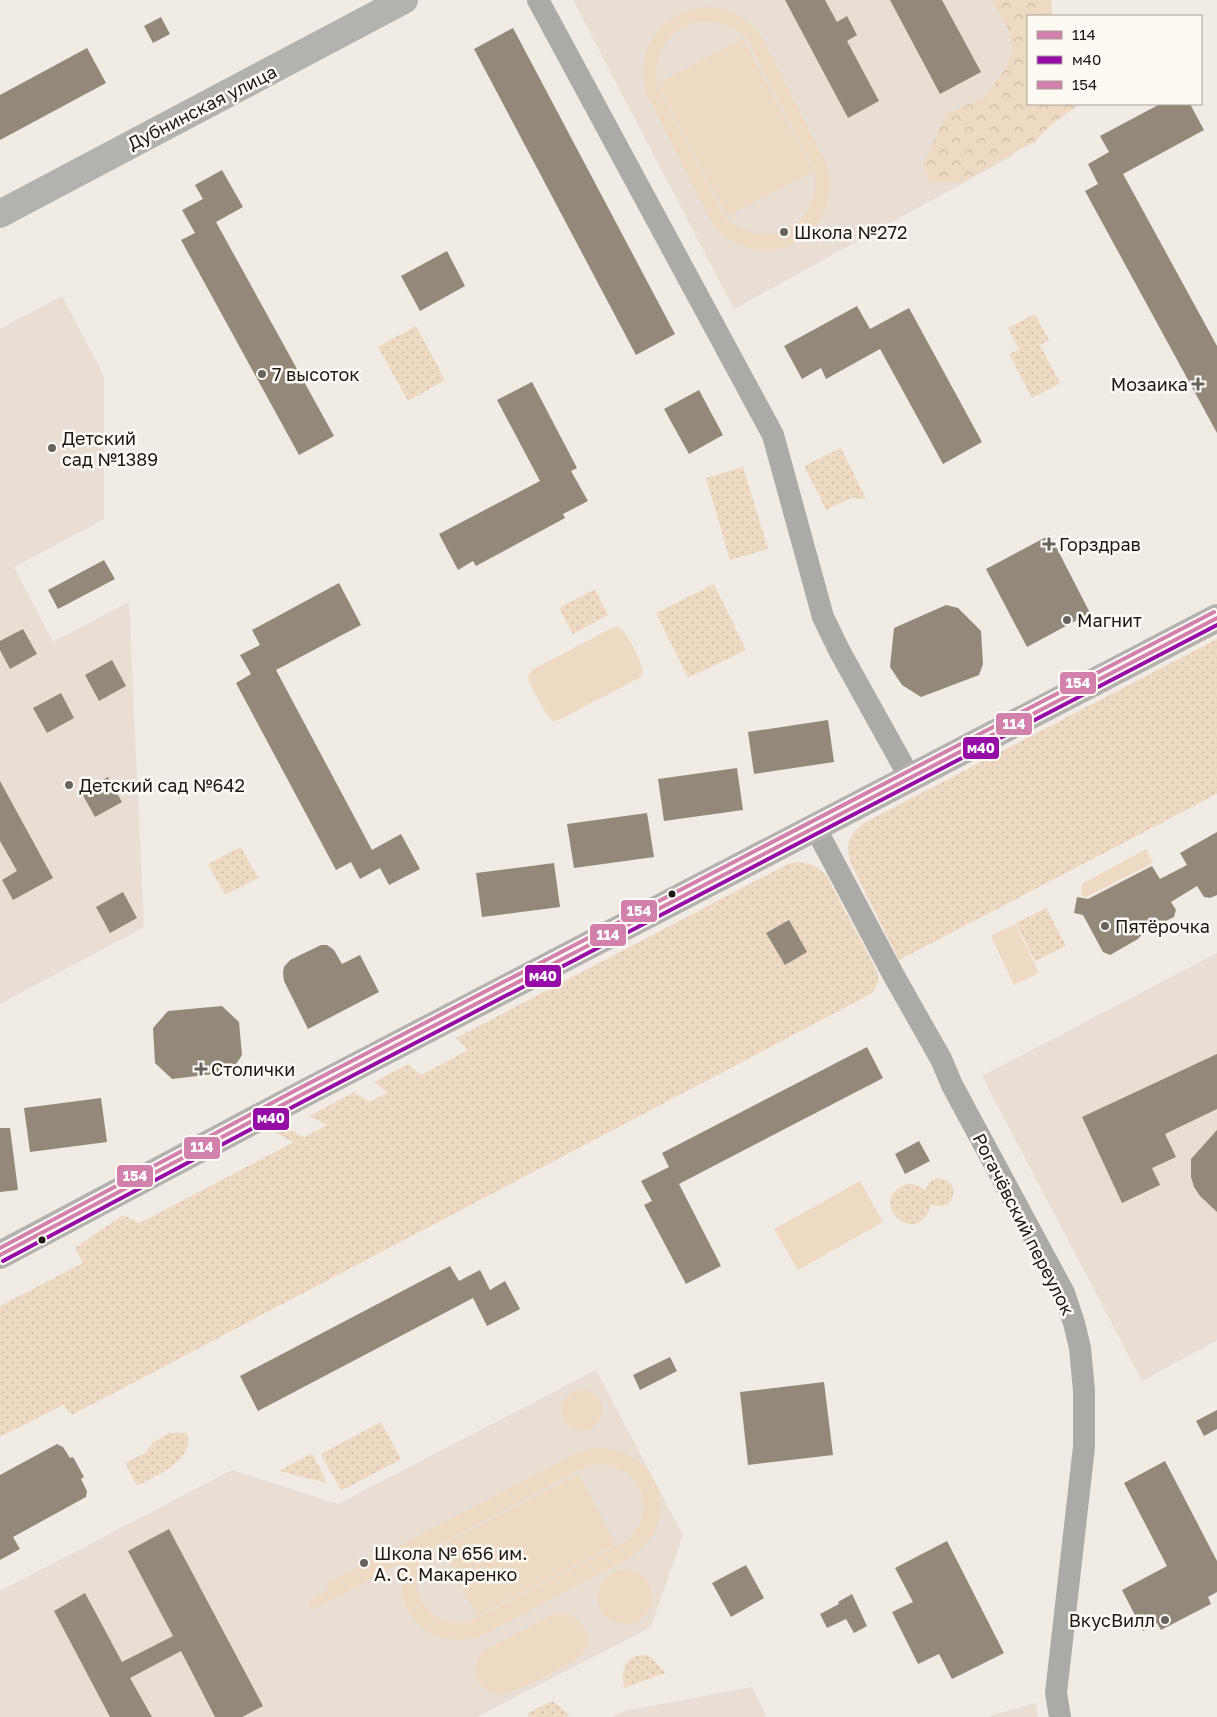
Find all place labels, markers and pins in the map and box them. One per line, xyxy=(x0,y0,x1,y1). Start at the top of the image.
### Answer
place label: Школа №272 xyxy=(794,221,907,243)
marker: Школа №272 xyxy=(778,226,790,238)
place label: 7 высоток xyxy=(272,363,360,385)
marker: 7 высоток xyxy=(256,368,268,380)
place label: Мозаика xyxy=(1111,373,1188,395)
marker: Мозаика xyxy=(1192,378,1204,390)
place label: Детский сад №1389 xyxy=(62,427,158,470)
marker: Детский сад №1389 xyxy=(46,442,58,454)
place label: Горздрав xyxy=(1059,533,1141,555)
marker: Горздрав xyxy=(1043,538,1055,550)
place label: Магнит xyxy=(1077,609,1142,631)
marker: Магнит xyxy=(1061,614,1073,626)
place label: Детский сад №642 xyxy=(79,774,245,796)
marker: Детский сад №642 xyxy=(63,779,75,791)
unlabelled marker xyxy=(667,889,677,899)
place label: Пятёрочка xyxy=(1115,915,1210,937)
marker: Пятёрочка xyxy=(1099,920,1111,932)
place label: Столички xyxy=(211,1058,295,1080)
marker: Столички xyxy=(195,1063,207,1075)
unlabelled marker xyxy=(37,1235,47,1245)
place label: Школа № 656 им. А. С. Макаренко xyxy=(374,1542,528,1585)
marker: Школа № 656 им. А. С. Макаренко xyxy=(358,1557,370,1569)
place label: ВкусВилл xyxy=(1069,1609,1155,1631)
marker: ВкусВилл xyxy=(1159,1614,1171,1626)

